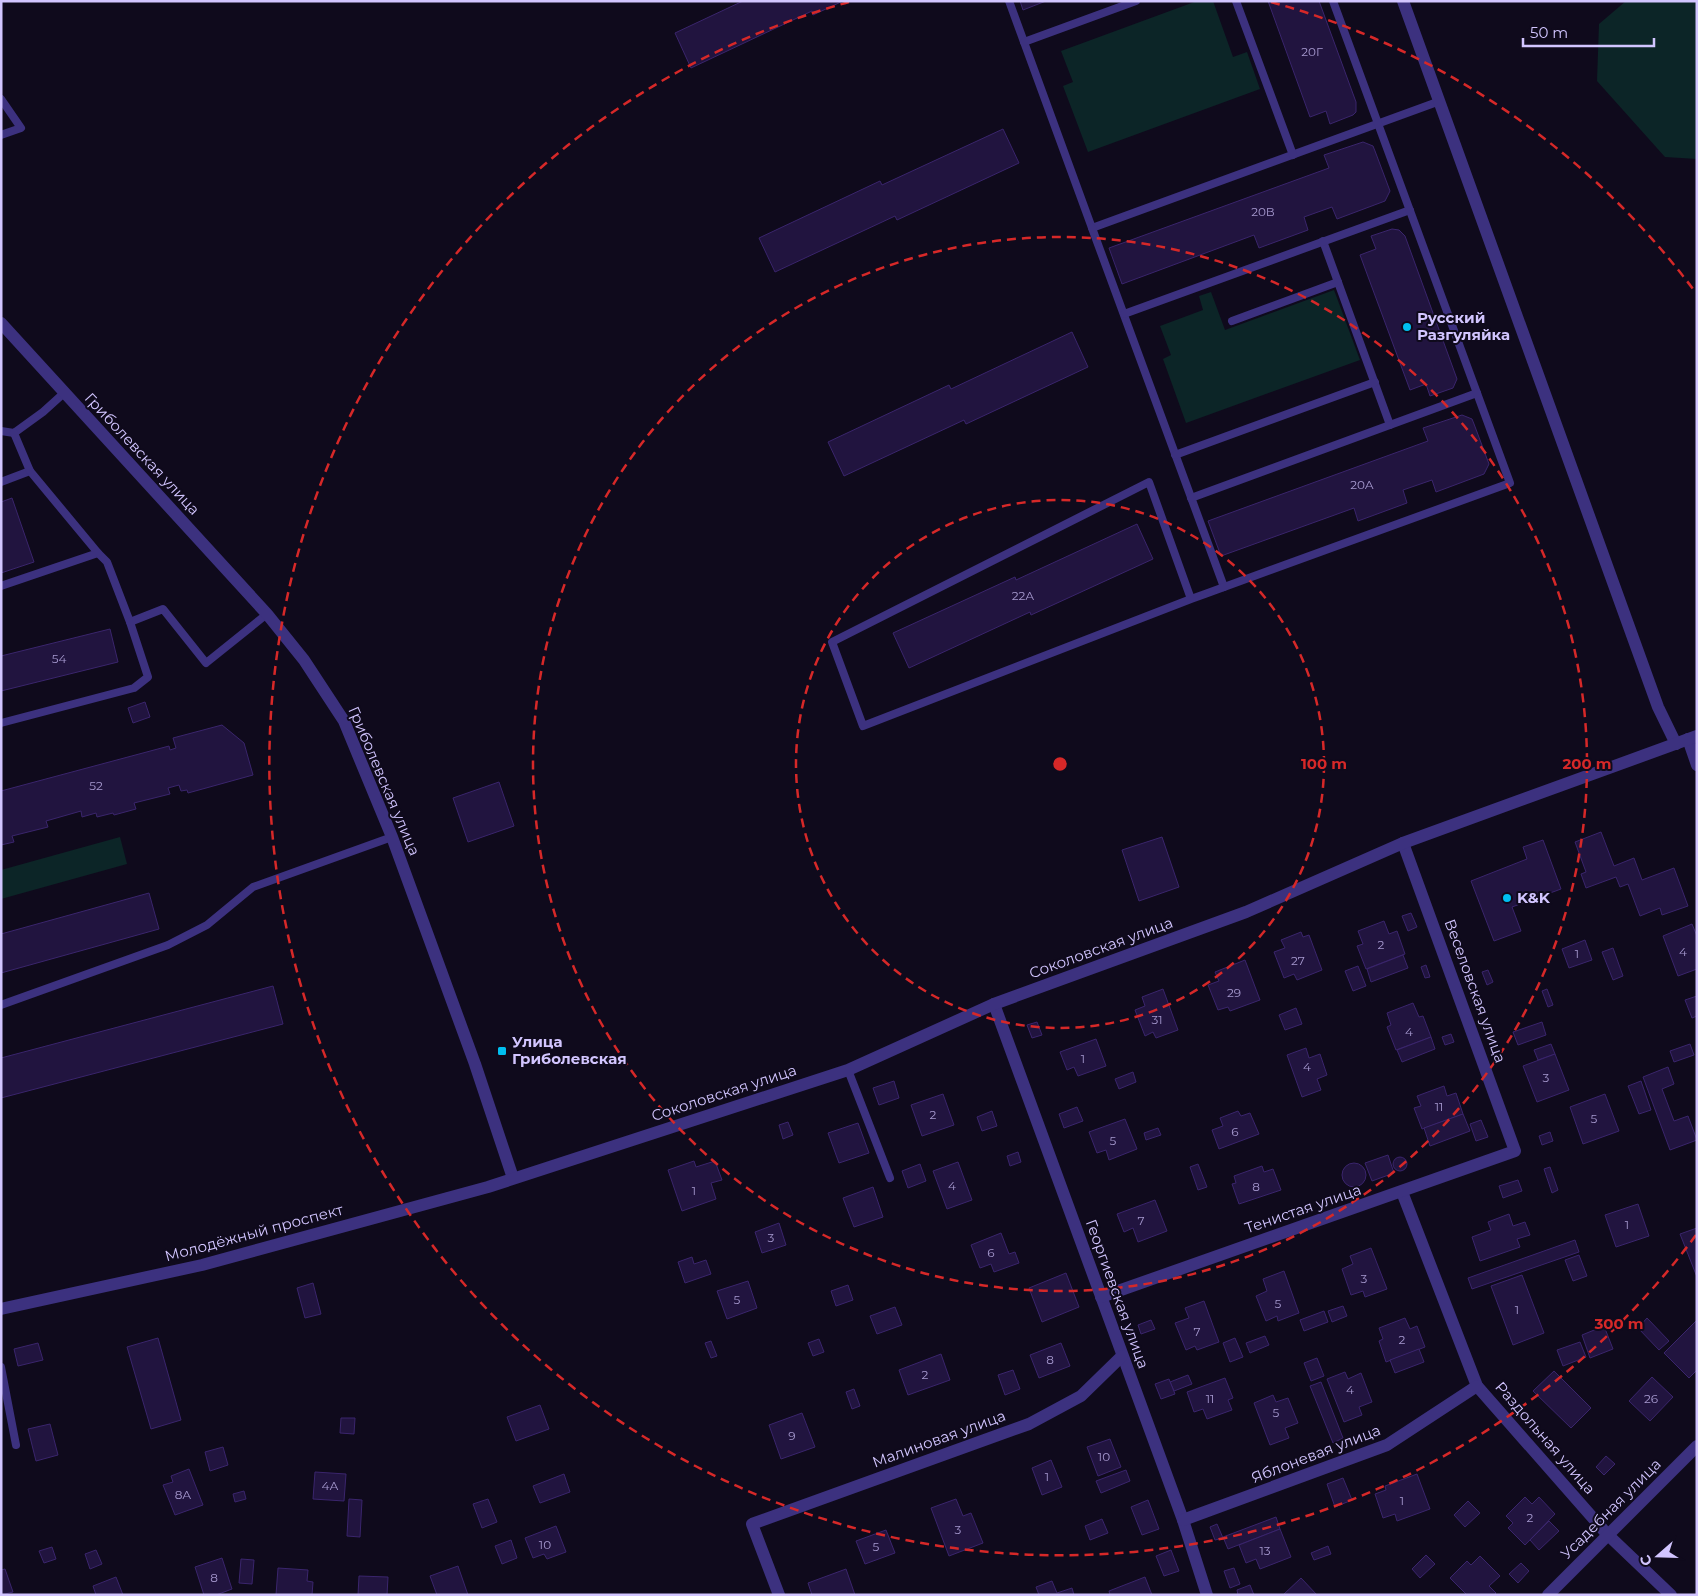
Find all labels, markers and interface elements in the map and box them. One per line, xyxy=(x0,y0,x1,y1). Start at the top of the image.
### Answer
scale bar xyxy=(1523,15,1654,47)
text: 50 m xyxy=(1530,23,1568,42)
house number: 20Г xyxy=(1301,44,1323,59)
house number: 20В xyxy=(1251,204,1275,219)
place label: Русский Разгуляйка xyxy=(1417,308,1510,344)
marker: Русский Разгуляйка xyxy=(1401,321,1413,333)
street label: Гриболевская улица xyxy=(81,389,204,519)
house number: 20А xyxy=(1350,477,1374,492)
house number: 22А xyxy=(1012,588,1034,603)
house number: 54 xyxy=(52,651,66,666)
street label: Гриболевская улица xyxy=(344,703,425,858)
text: 100 m xyxy=(1301,754,1347,773)
text: 200 m xyxy=(1562,754,1612,773)
centre of rings xyxy=(1051,755,1069,773)
house number: 52 xyxy=(89,778,103,793)
place label: K&K xyxy=(1517,888,1551,907)
marker: K&K xyxy=(1501,892,1513,904)
street label: Соколовская улица xyxy=(1026,913,1175,982)
street label: Веселовская улица xyxy=(1441,916,1510,1065)
house number: 2 xyxy=(1378,937,1385,952)
house number: 4 xyxy=(1679,944,1687,959)
house number: 1 xyxy=(1575,946,1579,961)
house number: 27 xyxy=(1291,953,1305,968)
house number: 29 xyxy=(1227,985,1241,1000)
house number: 31 xyxy=(1151,1012,1163,1027)
house number: 4 xyxy=(1405,1024,1413,1039)
place label: Улица Гриболевская xyxy=(512,1032,627,1068)
marker: Улица Гриболевская xyxy=(496,1045,508,1057)
house number: 1 xyxy=(1081,1051,1085,1066)
house number: 4 xyxy=(1303,1059,1311,1074)
street label: Соколовская улица xyxy=(649,1060,799,1125)
house number: 3 xyxy=(1543,1070,1550,1085)
house number: 11 xyxy=(1435,1099,1443,1114)
house number: 2 xyxy=(930,1107,937,1122)
house number: 5 xyxy=(1591,1111,1598,1126)
house number: 6 xyxy=(1231,1124,1239,1139)
house number: 5 xyxy=(1110,1133,1117,1148)
house number: 4 xyxy=(948,1178,956,1193)
house number: 8 xyxy=(1252,1179,1260,1194)
street label: Тенистая улица xyxy=(1242,1180,1363,1237)
house number: 1 xyxy=(692,1183,696,1198)
street label: Молодёжный проспект xyxy=(163,1199,346,1265)
house number: 7 xyxy=(1137,1213,1145,1228)
street label: Георгиевская улица xyxy=(1082,1217,1153,1371)
house number: 1 xyxy=(1625,1217,1629,1232)
house number: 3 xyxy=(768,1230,775,1245)
house number: 6 xyxy=(987,1245,995,1260)
house number: 3 xyxy=(1361,1271,1368,1286)
house number: 5 xyxy=(734,1292,741,1307)
house number: 5 xyxy=(1275,1296,1282,1311)
house number: 1 xyxy=(1515,1302,1519,1317)
text: 300 m xyxy=(1593,1314,1644,1333)
house number: 7 xyxy=(1193,1324,1201,1339)
house number: 2 xyxy=(1399,1332,1406,1347)
house number: 8 xyxy=(1046,1352,1054,1367)
house number: 2 xyxy=(922,1367,929,1382)
street label: Раздольная улица xyxy=(1491,1377,1599,1498)
house number: 4 xyxy=(1346,1382,1354,1397)
house number: 11 xyxy=(1206,1391,1214,1406)
house number: 26 xyxy=(1644,1391,1658,1406)
house number: 5 xyxy=(1273,1405,1280,1420)
street label: Малиновая улица xyxy=(870,1406,1008,1471)
street label: Яблоневая улица xyxy=(1248,1420,1383,1487)
house number: 9 xyxy=(788,1428,796,1443)
house number: 10 xyxy=(1098,1449,1110,1464)
street label: Усадебная улица xyxy=(1556,1454,1665,1563)
house number: 1 xyxy=(1045,1469,1049,1484)
house number: 4А xyxy=(322,1478,338,1493)
house number: 8А xyxy=(175,1487,191,1502)
house number: 1 xyxy=(1400,1493,1404,1508)
house number: 2 xyxy=(1527,1510,1534,1525)
house number: 3 xyxy=(955,1522,962,1537)
north arrow xyxy=(1633,1531,1683,1581)
house number: 10 xyxy=(539,1537,551,1552)
house number: 5 xyxy=(873,1539,880,1554)
house number: 13 xyxy=(1259,1543,1271,1558)
text: С xyxy=(1636,1553,1656,1568)
house number: 8 xyxy=(210,1570,218,1585)

